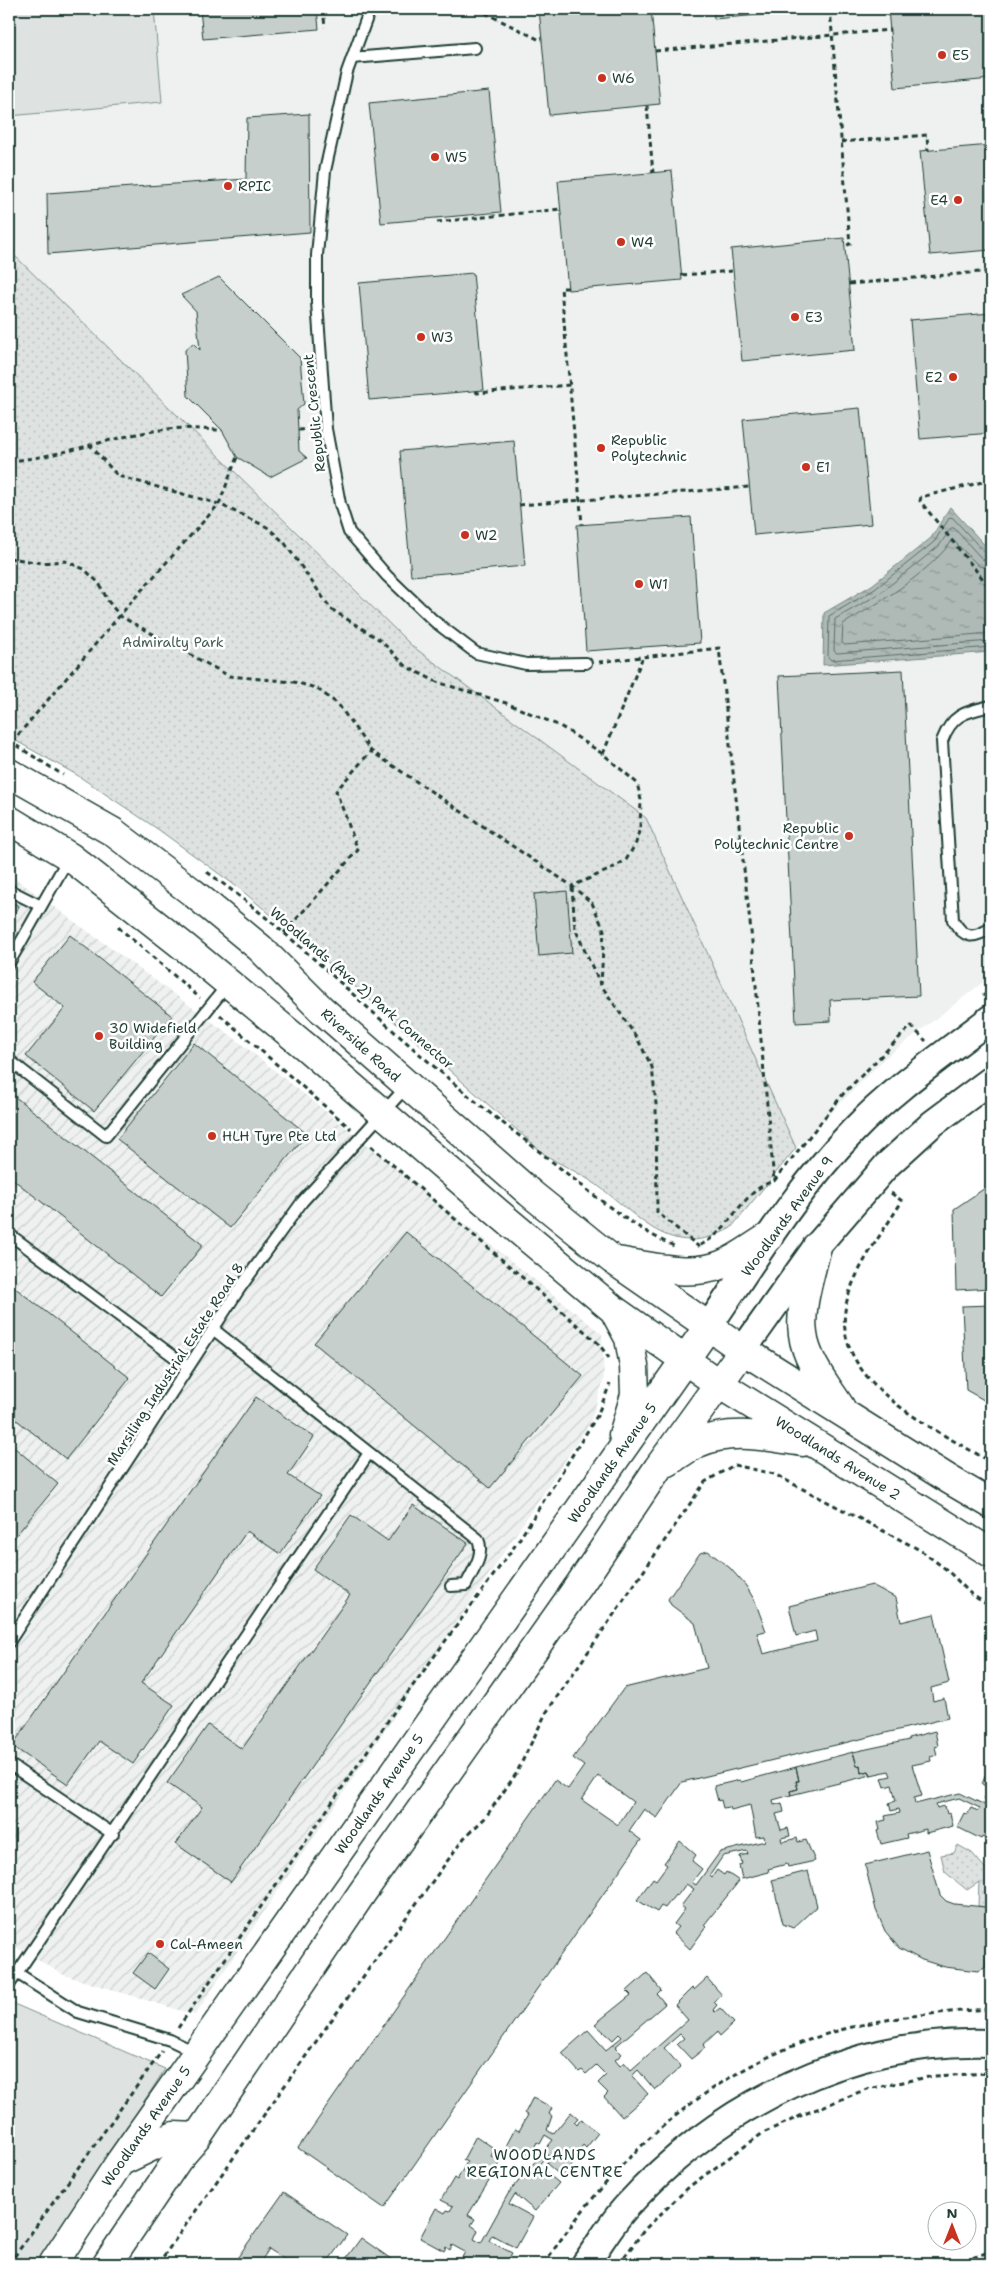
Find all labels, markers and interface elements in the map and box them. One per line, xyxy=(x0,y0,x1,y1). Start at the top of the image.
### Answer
place label: E5 xyxy=(952,46,969,64)
marker: E5 xyxy=(936,49,948,61)
place label: W6 xyxy=(612,69,635,87)
marker: W6 xyxy=(596,72,608,84)
place label: W5 xyxy=(445,148,467,166)
marker: W5 xyxy=(429,151,441,163)
place label: RPIC xyxy=(238,177,271,195)
marker: RPIC xyxy=(222,180,234,192)
place label: E4 xyxy=(930,191,948,209)
marker: E4 xyxy=(952,194,964,206)
place label: W4 xyxy=(631,233,654,251)
marker: W4 xyxy=(615,236,627,248)
place label: E3 xyxy=(805,308,823,326)
marker: E3 xyxy=(789,311,801,323)
place label: W3 xyxy=(431,328,454,346)
marker: W3 xyxy=(415,331,427,343)
street label: Republic Crescent xyxy=(299,353,329,473)
place label: E2 xyxy=(925,368,943,386)
marker: E2 xyxy=(947,371,959,383)
place label: Republic Polytechnic xyxy=(611,431,687,465)
marker: Republic Polytechnic xyxy=(595,442,607,454)
place label: E1 xyxy=(816,458,830,476)
marker: E1 xyxy=(800,461,812,473)
place label: W2 xyxy=(475,526,498,544)
marker: W2 xyxy=(459,529,471,541)
place label: W1 xyxy=(649,575,668,593)
marker: W1 xyxy=(633,578,645,590)
park label: Admiralty Park xyxy=(122,633,224,651)
place label: Republic Polytechnic Centre xyxy=(714,819,839,853)
marker: Republic Polytechnic Centre xyxy=(843,830,855,842)
street label: Woodlands (Ave 2) Park Connector xyxy=(266,903,458,1073)
street label: Riverside Road xyxy=(317,1004,405,1086)
place label: 30 Widefield Building xyxy=(109,1019,197,1053)
marker: 30 Widefield Building xyxy=(93,1030,105,1042)
place label: HLH Tyre Pte Ltd xyxy=(222,1127,336,1145)
marker: HLH Tyre Pte Ltd xyxy=(206,1130,218,1142)
street label: Woodlands Avenue 9 xyxy=(737,1152,837,1280)
street label: Marsiling Industrial Estate Road 8 xyxy=(103,1259,247,1469)
street label: Woodlands Avenue 5 xyxy=(564,1399,660,1527)
street label: Woodlands Avenue 2 xyxy=(772,1412,904,1504)
street label: Woodlands Avenue 5 xyxy=(331,1730,427,1858)
place label: Cal-Ameen xyxy=(170,1935,243,1953)
marker: Cal-Ameen xyxy=(154,1938,166,1950)
street label: Woodlands Avenue 5 xyxy=(98,2062,194,2190)
district label: WOODLANDS REGIONAL CENTRE xyxy=(466,2145,624,2182)
north arrow xyxy=(928,2200,978,2250)
text: N xyxy=(946,2204,958,2222)

